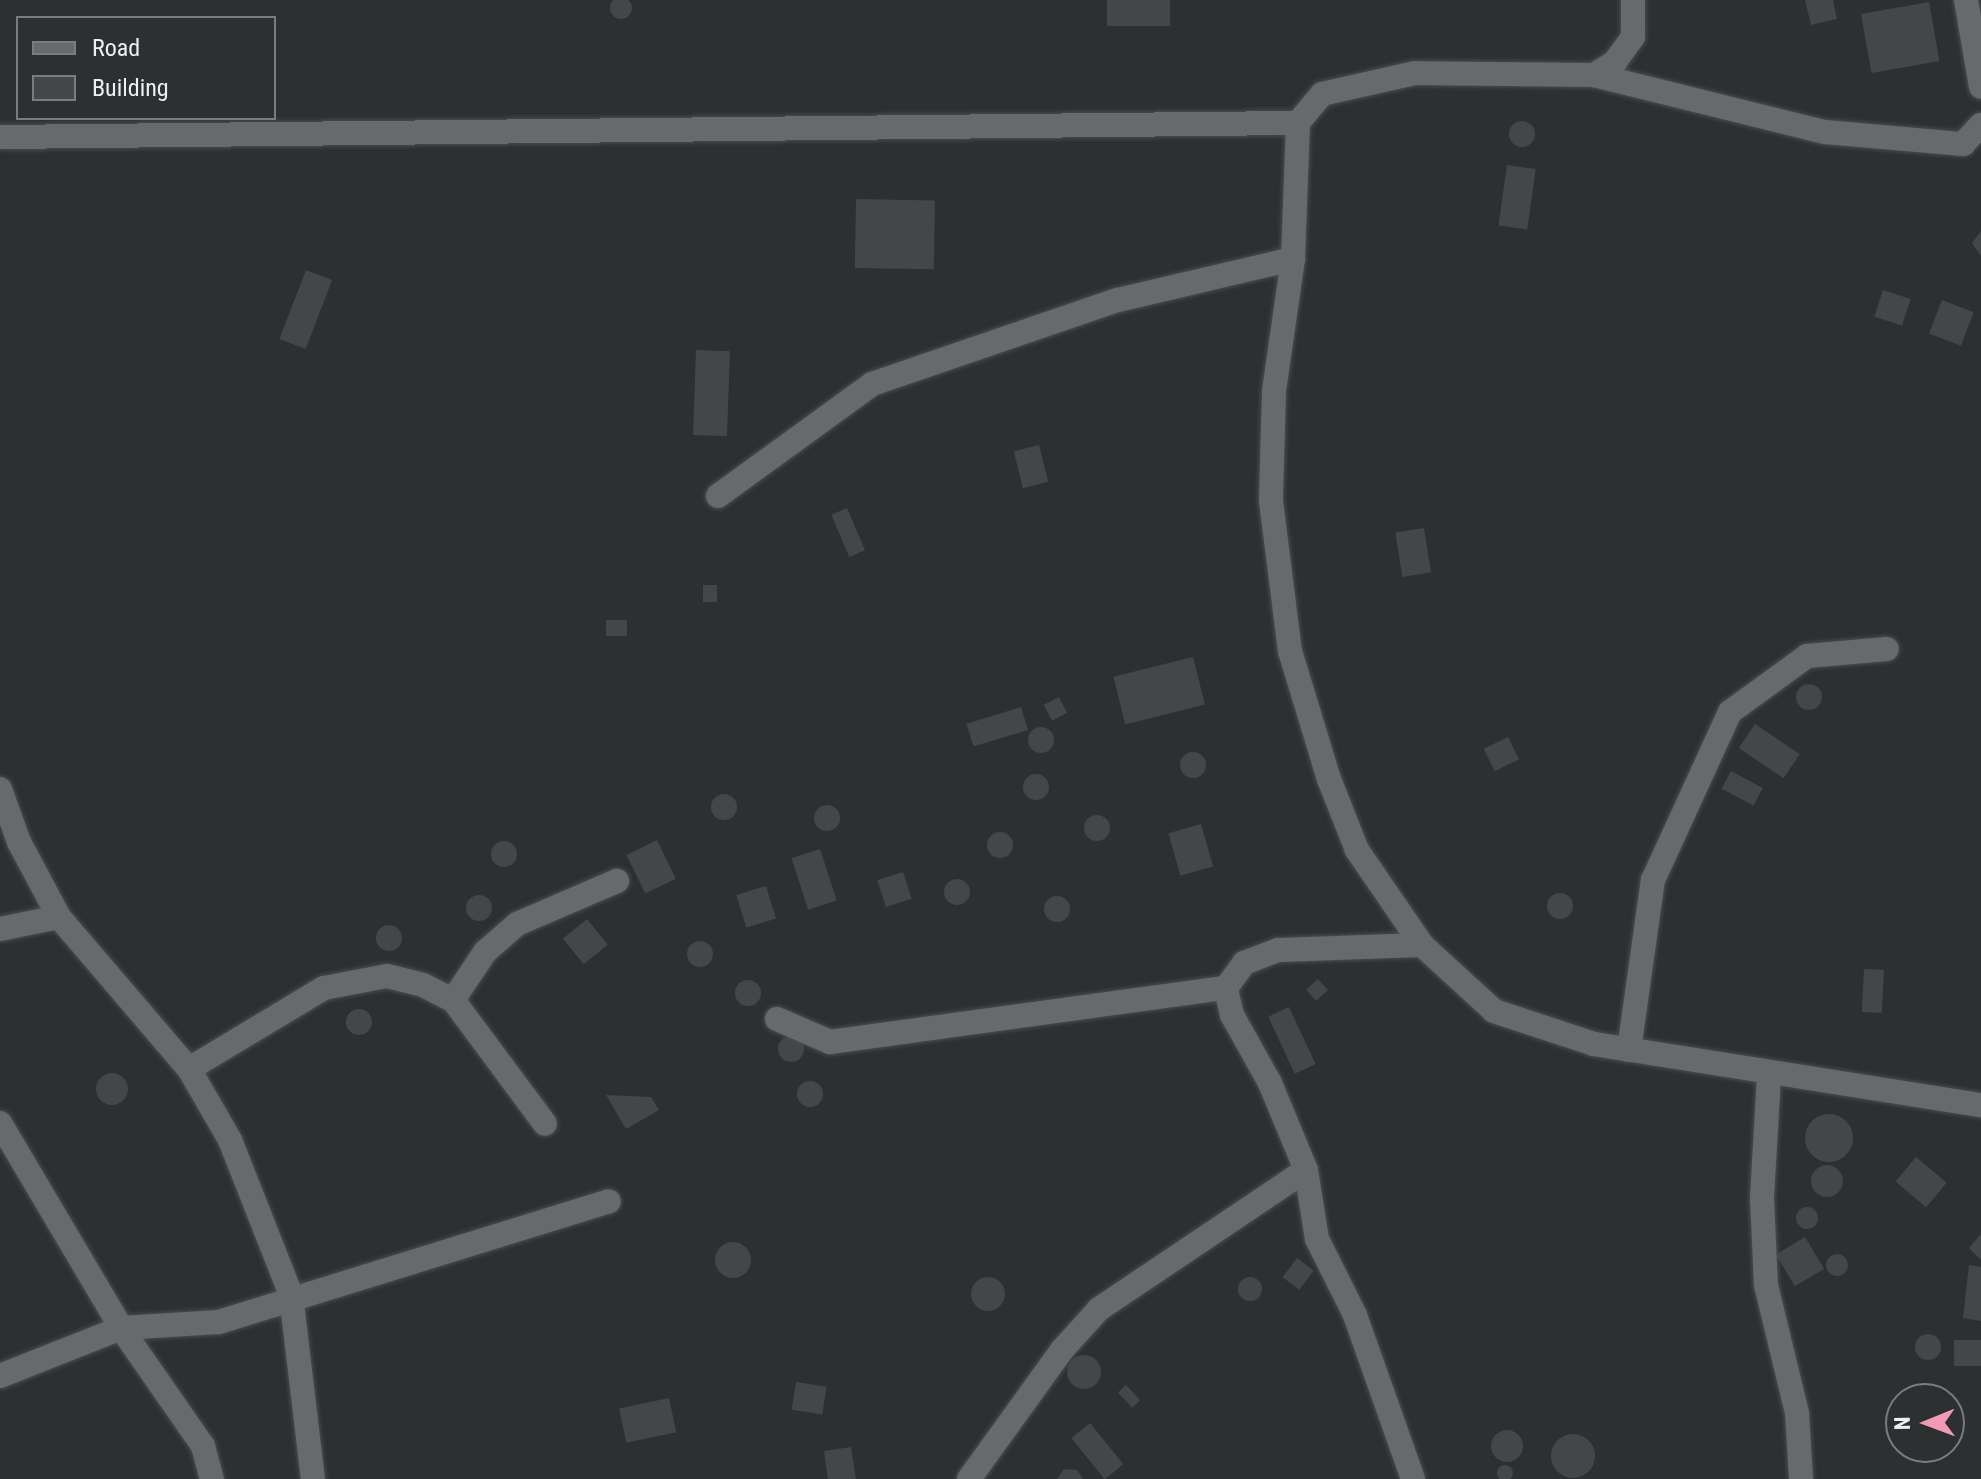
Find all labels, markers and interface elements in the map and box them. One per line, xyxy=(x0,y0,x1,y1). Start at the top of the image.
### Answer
legend xyxy=(16,16,276,120)
text: Road xyxy=(92,34,140,62)
text: Building xyxy=(92,74,169,102)
north arrow xyxy=(1885,1383,1965,1463)
text: N xyxy=(1890,1416,1915,1430)

